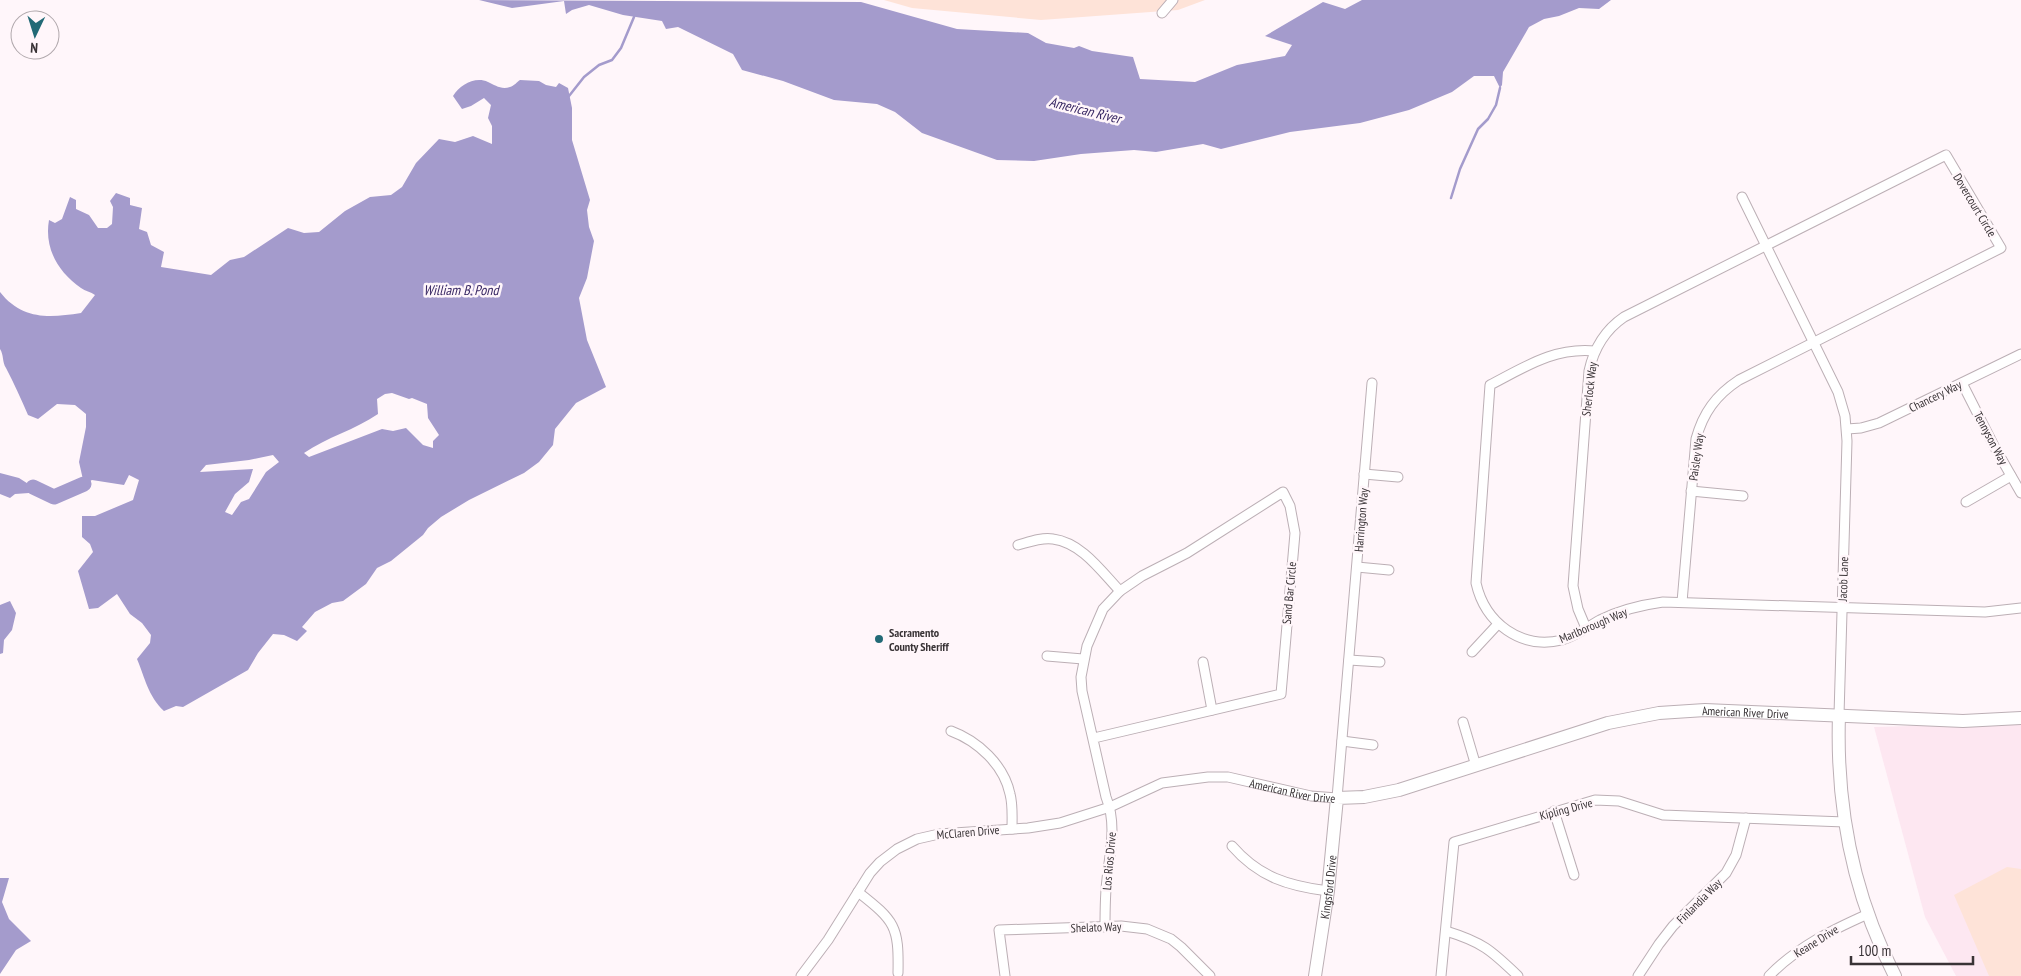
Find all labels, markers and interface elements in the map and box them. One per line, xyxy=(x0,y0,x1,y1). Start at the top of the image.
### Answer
north arrow xyxy=(10,10,60,60)
text: N xyxy=(30,39,38,57)
water label: American River xyxy=(1047,92,1125,128)
street label: Dovercourt Circle xyxy=(1950,170,2000,240)
water label: William B. Pond xyxy=(424,281,500,299)
street label: Sherlock Way xyxy=(1578,361,1600,417)
street label: Chancery Way xyxy=(1906,377,1964,415)
street label: Tennyson Way xyxy=(1971,409,2011,468)
street label: Paisley Way xyxy=(1685,432,1707,482)
street label: Harrington Way xyxy=(1351,487,1371,552)
street label: Jacob Lane xyxy=(1835,556,1851,603)
street label: Sand Bar Circle xyxy=(1279,561,1299,625)
street label: Marlborough Way xyxy=(1557,604,1630,646)
place label: Sacramento County Sheriff xyxy=(889,625,950,654)
marker: Sacramento County Sheriff xyxy=(873,633,885,645)
street label: American River Drive xyxy=(1701,702,1789,721)
street label: American River Drive xyxy=(1248,775,1336,805)
street label: Kipling Drive xyxy=(1538,795,1594,823)
street label: McClaren Drive xyxy=(936,822,1000,842)
street label: Los Rios Drive xyxy=(1099,831,1119,891)
street label: Kingsford Drive xyxy=(1316,854,1339,920)
street label: Finlandia Way xyxy=(1673,875,1725,927)
street label: Shelato Way xyxy=(1070,919,1122,935)
street label: Keane Drive xyxy=(1791,921,1841,961)
scale bar xyxy=(1851,934,1974,966)
text: 100 m xyxy=(1858,941,1891,960)

